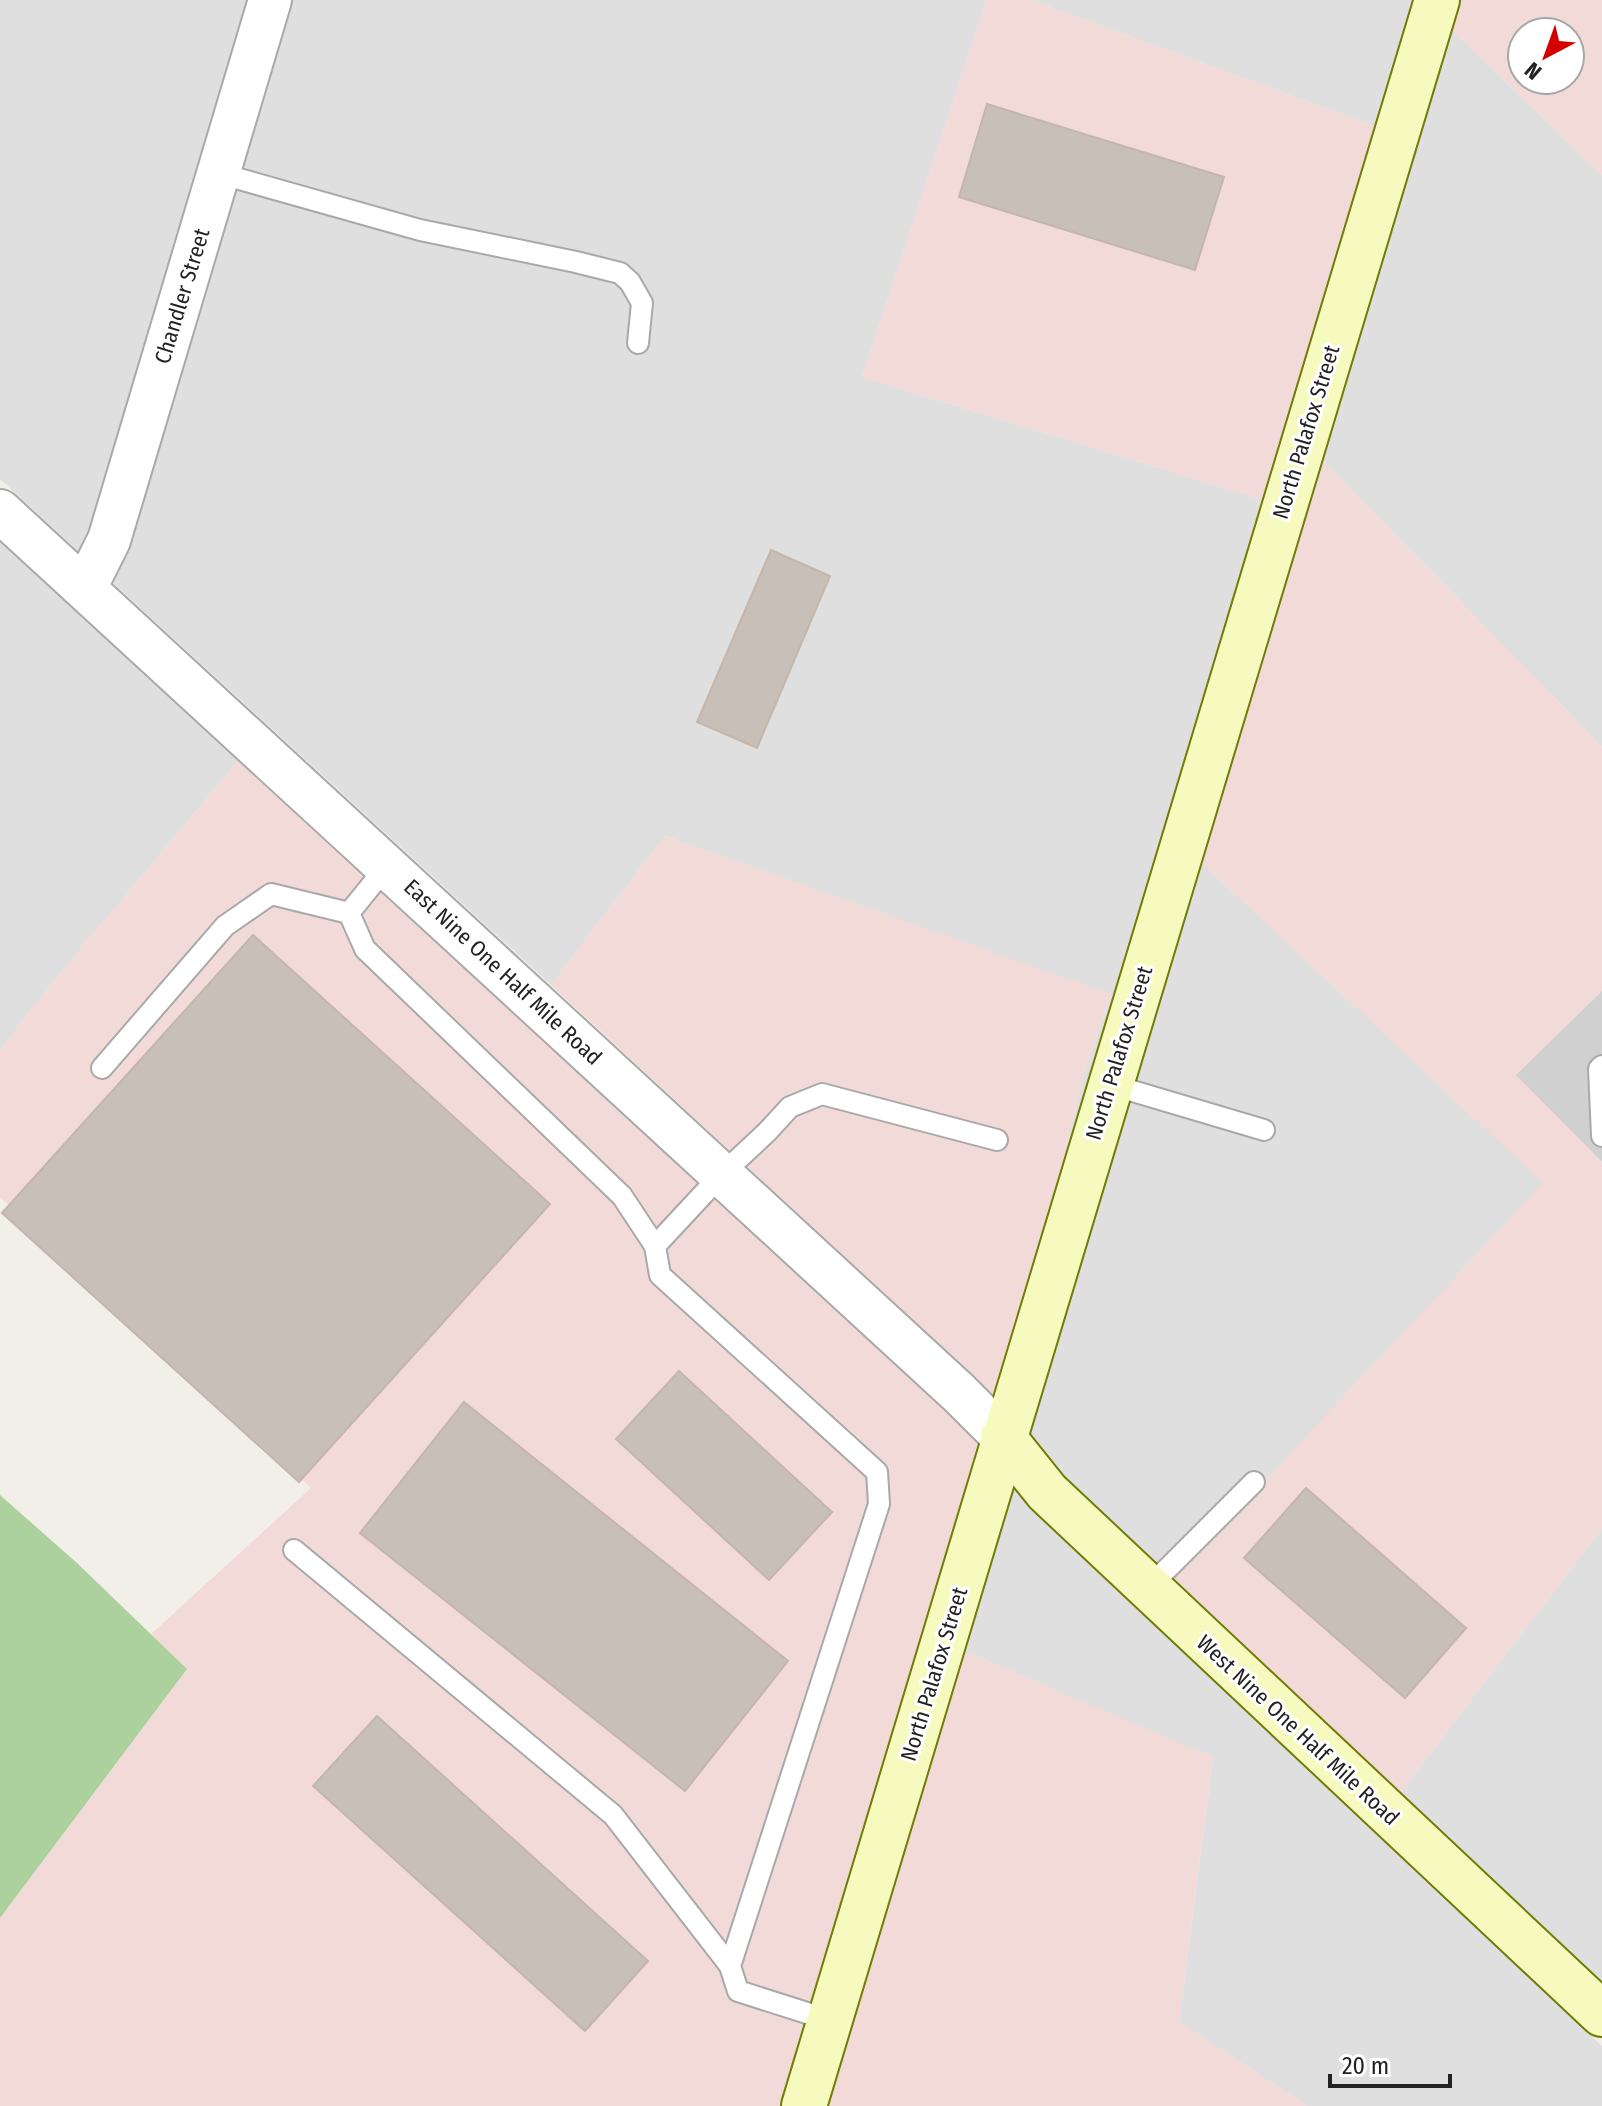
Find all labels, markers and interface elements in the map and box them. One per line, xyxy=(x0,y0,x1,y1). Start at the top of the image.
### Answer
north arrow xyxy=(1506,16,1586,96)
text: N xyxy=(1519,56,1547,85)
street label: Chandler Street xyxy=(149,224,216,367)
street label: North Palafox Street xyxy=(1267,341,1346,522)
street label: East Nine One Half Mile Road xyxy=(399,873,607,1071)
street label: North Palafox Street xyxy=(1080,962,1159,1143)
street label: North Palafox Street xyxy=(895,1583,974,1764)
street label: West Nine One Half Mile Road xyxy=(1191,1629,1405,1831)
scale bar xyxy=(1330,2038,1450,2088)
text: 20 m xyxy=(1342,2052,1389,2080)

